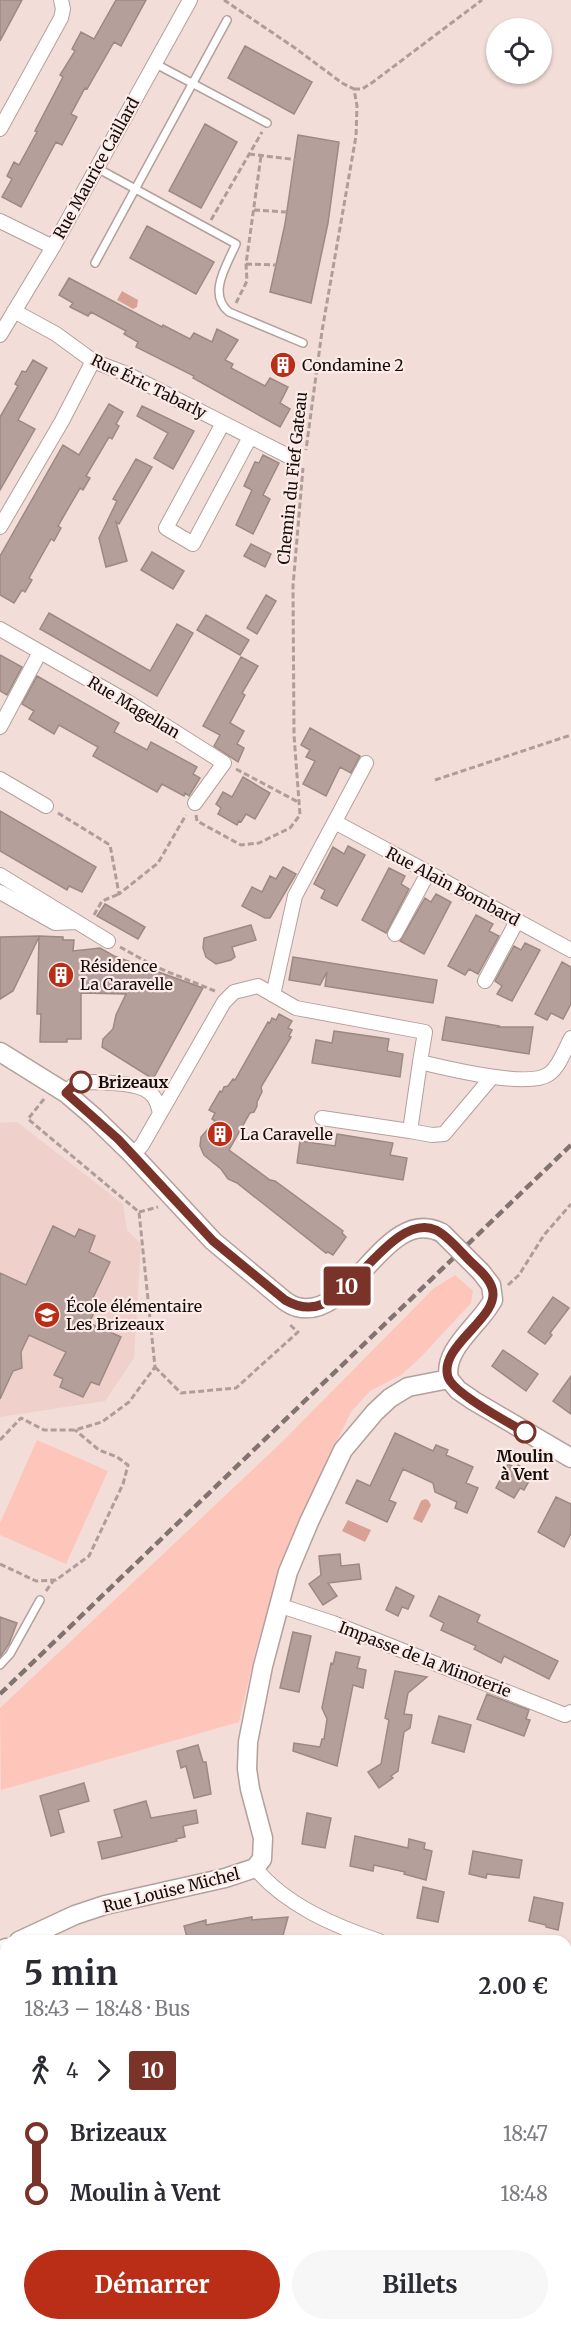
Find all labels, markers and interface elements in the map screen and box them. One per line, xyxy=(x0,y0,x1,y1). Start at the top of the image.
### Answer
map controls xyxy=(486,18,552,84)
button: locate xyxy=(486,18,552,84)
street label: Rue Maurice Caillard xyxy=(49,93,143,242)
street label: Rue Éric Tabarly xyxy=(88,349,211,423)
building icon: Condamine 2 xyxy=(268,350,298,380)
place label: Condamine 2 xyxy=(302,355,404,375)
street label: Chemin du Fief Gateau xyxy=(273,391,311,565)
street label: Rue Magellan xyxy=(84,672,184,743)
street label: Rue Alain Bombard xyxy=(383,842,524,930)
place label: Résidence La Caravelle xyxy=(80,956,173,994)
building icon: Résidence La Caravelle xyxy=(46,960,76,990)
marker: Brizeaux xyxy=(70,1071,92,1093)
place label: Brizeaux xyxy=(98,1072,168,1092)
building icon: La Caravelle xyxy=(205,1119,235,1149)
place label: La Caravelle xyxy=(240,1124,333,1144)
line badge: 10 xyxy=(320,1266,374,1306)
text: 10 xyxy=(336,1273,358,1300)
place label: École élémentaire Les Brizeaux xyxy=(66,1296,202,1334)
school or university icon: École élémentaire Les Brizeaux xyxy=(32,1300,62,1330)
marker: Moulin à Vent xyxy=(514,1421,536,1443)
place label: Moulin à Vent xyxy=(496,1446,554,1484)
street label: Impasse de la Minoterie xyxy=(336,1617,514,1701)
street label: Rue Louise Michel xyxy=(101,1863,242,1917)
text: 5 min xyxy=(24,1953,118,1994)
text: 2.00 € xyxy=(479,1972,548,2000)
text: 18:43 – 18:48 · Bus xyxy=(24,1996,190,2021)
icon: walk xyxy=(24,2054,57,2087)
icon: forward xyxy=(87,2054,120,2087)
text: 10 xyxy=(141,2057,164,2084)
text: 4 xyxy=(66,2058,78,2083)
text: Brizeaux xyxy=(70,2119,167,2147)
text: 18:47 xyxy=(503,2121,548,2146)
text: Moulin à Vent xyxy=(70,2179,221,2207)
text: 18:48 xyxy=(500,2181,548,2206)
button: Démarrer xyxy=(24,2250,280,2319)
button: Billets xyxy=(292,2250,548,2319)

